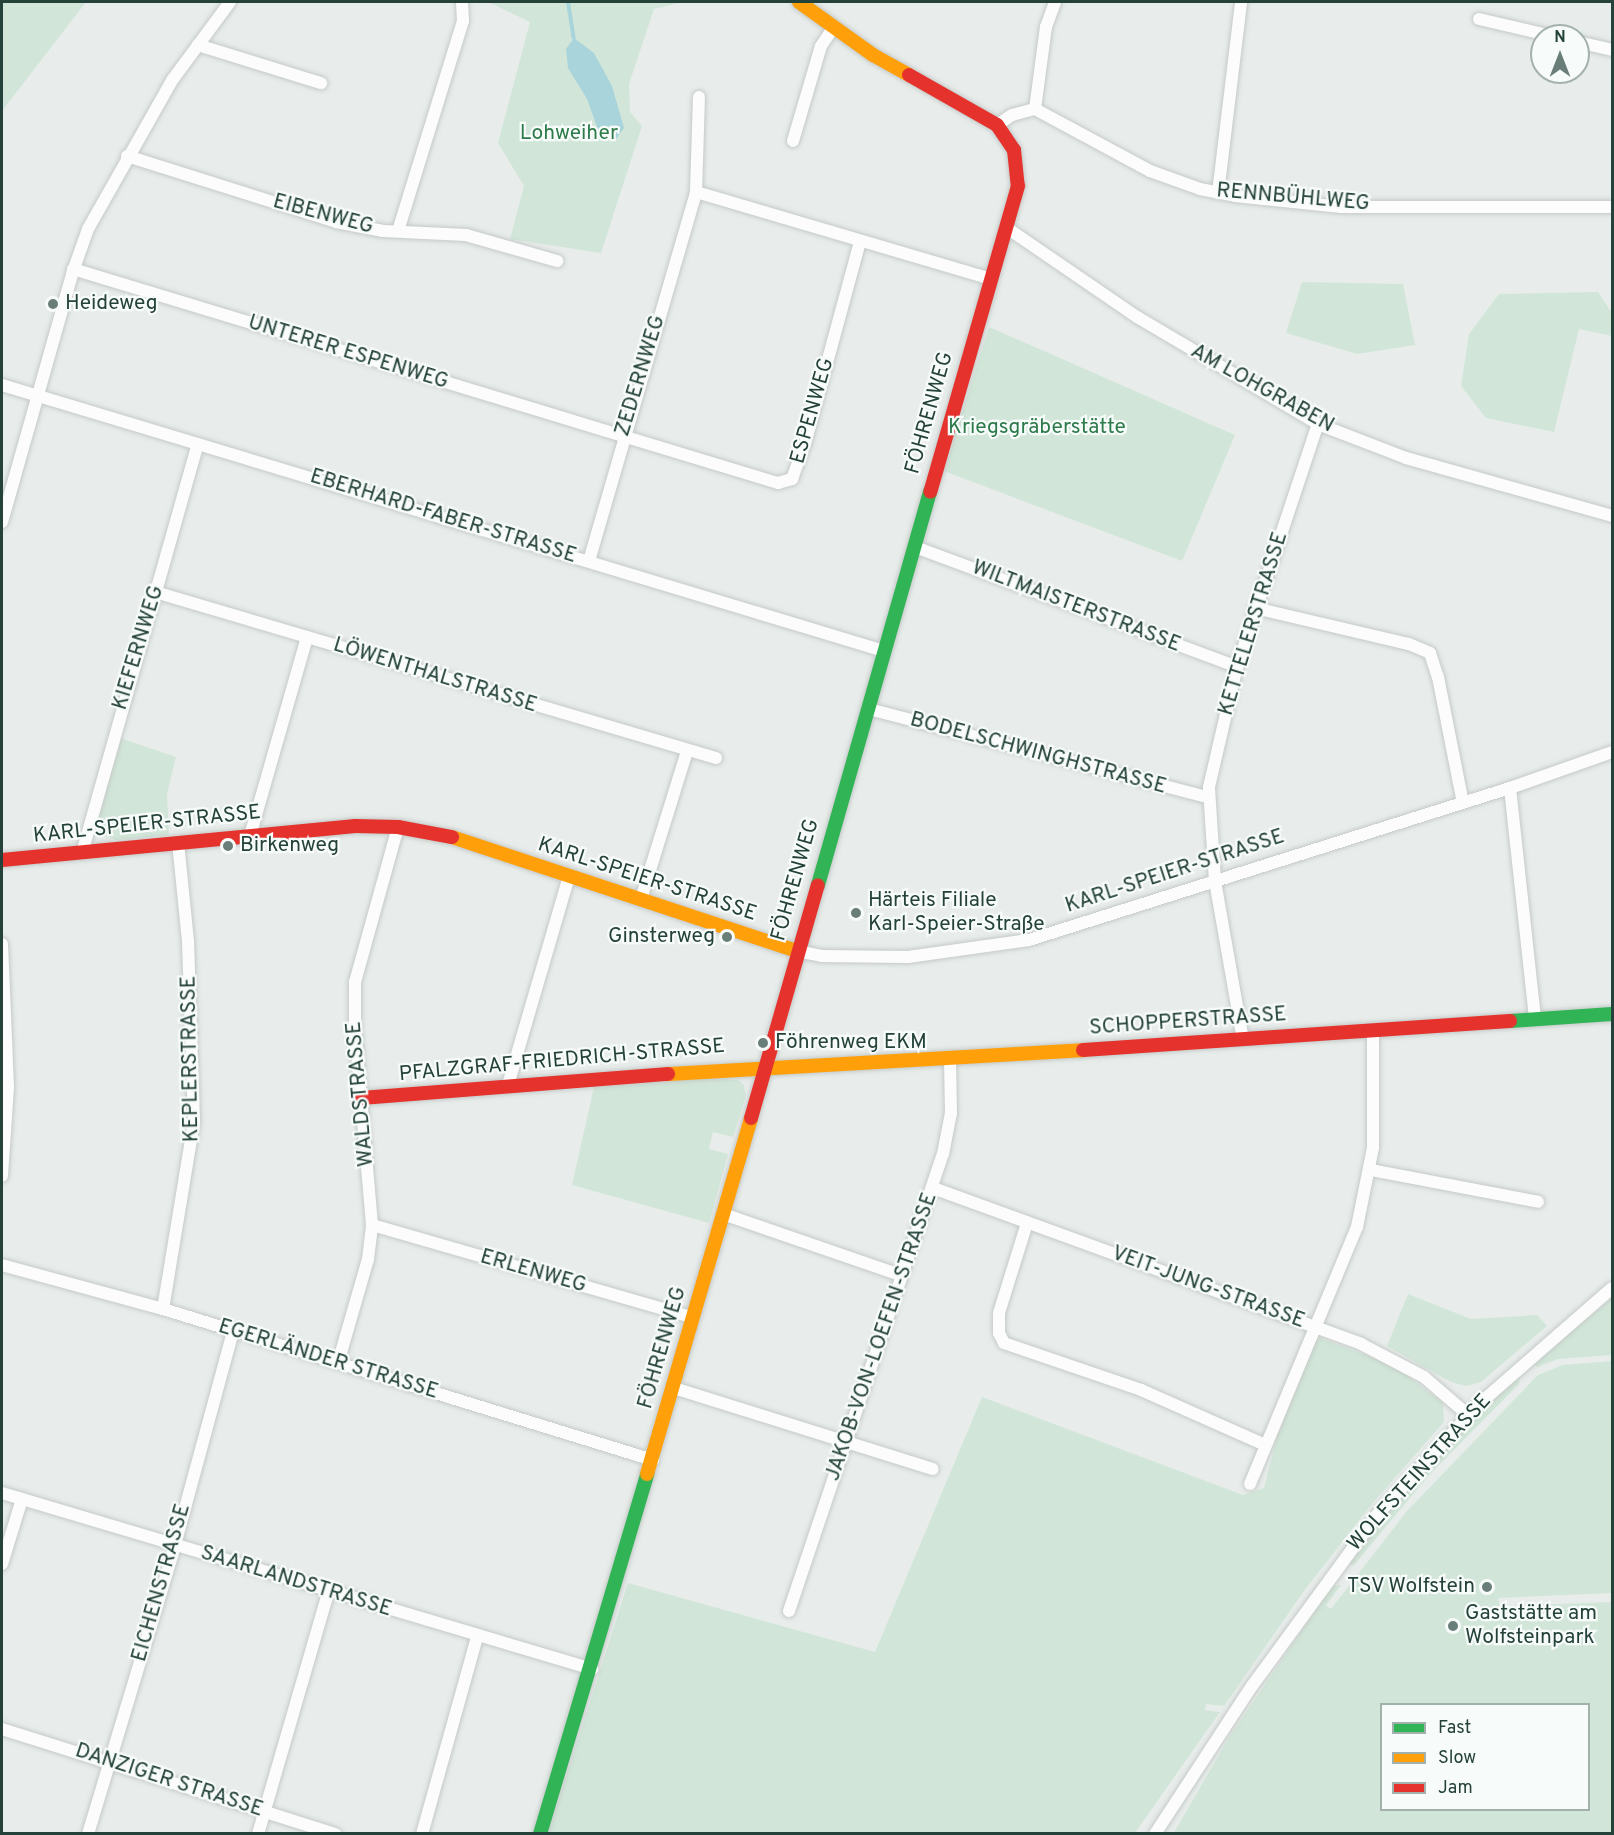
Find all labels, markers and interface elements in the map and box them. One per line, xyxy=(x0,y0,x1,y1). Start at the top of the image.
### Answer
north arrow xyxy=(1530,24,1590,84)
text: N xyxy=(1554,28,1566,48)
park label: Lohweiher xyxy=(520,121,618,147)
street label: RENNBÜHLWEG xyxy=(1215,179,1371,217)
street label: EIBENWEG xyxy=(270,190,376,240)
place label: Heideweg xyxy=(65,291,158,317)
marker: Heideweg xyxy=(46,297,60,311)
street label: UNTERER ESPENWEG xyxy=(245,311,451,395)
street label: ZEDERNWEG xyxy=(611,312,671,440)
street label: AM LOHGRABEN xyxy=(1186,339,1338,439)
street label: FÖHRENWEG xyxy=(901,349,959,477)
street label: ESPENWEG xyxy=(786,355,840,467)
park label: Kriegsgräberstätte xyxy=(948,415,1126,441)
street label: EBERHARD-FABER-STRASSE xyxy=(307,464,579,570)
street label: KETTELERSTRASSE xyxy=(1214,529,1294,719)
street label: WILTMAISTERSTRASSE xyxy=(968,556,1184,658)
street label: KIEFERNWEG xyxy=(108,583,170,713)
street label: LÖWENTHALSTRASSE xyxy=(330,633,540,719)
street label: BODELSCHWINGHSTRASSE xyxy=(907,708,1169,800)
street label: KARL-SPEIER-STRASSE xyxy=(32,801,262,849)
street label: FÖHRENWEG xyxy=(767,816,825,944)
street label: KARL-SPEIER-STRASSE xyxy=(1062,825,1288,919)
place label: Birkenweg xyxy=(240,833,339,859)
street label: KARL-SPEIER-STRASSE xyxy=(534,833,760,927)
marker: Birkenweg xyxy=(221,839,235,853)
place label: Härteis Filiale Karl-Speier-Straße xyxy=(868,888,1044,938)
marker: Härteis Filiale Karl-Speier-Straße xyxy=(849,906,863,920)
place label: Ginsterweg xyxy=(608,924,715,950)
marker: Ginsterweg xyxy=(720,930,734,944)
street label: KEPLERSTRASSE xyxy=(177,975,205,1143)
street label: SCHOPPERSTRASSE xyxy=(1089,1003,1287,1041)
street label: WALDSTRASSE xyxy=(342,1020,380,1168)
place label: Föhrenweg EKM xyxy=(775,1030,927,1056)
street label: PFALZGRAF-FRIEDRICH-STRASSE xyxy=(398,1034,726,1088)
marker: Föhrenweg EKM xyxy=(756,1036,770,1050)
street label: JAKOB-VON-LOEFEN-STRASSE xyxy=(821,1190,943,1484)
street label: VEIT-JUNG-STRASSE xyxy=(1108,1241,1308,1335)
street label: ERLENWEG xyxy=(477,1245,589,1299)
street label: FÖHRENWEG xyxy=(634,1284,692,1412)
street label: EGERLÄNDER STRASSE xyxy=(215,1315,441,1405)
street label: WOLFSTEINSTRASSE xyxy=(1343,1389,1497,1557)
street label: EICHENSTRASSE xyxy=(127,1501,197,1665)
street label: SAARLANDSTRASSE xyxy=(197,1541,395,1623)
place label: TSV Wolfstein xyxy=(1346,1574,1475,1600)
marker: TSV Wolfstein xyxy=(1480,1580,1494,1594)
place label: Gaststätte am Wolfsteinpark xyxy=(1465,1601,1597,1651)
marker: Gaststätte am Wolfsteinpark xyxy=(1446,1619,1460,1633)
legend xyxy=(1380,1703,1590,1811)
text: Fast xyxy=(1438,1717,1471,1740)
street label: DANZIGER STRASSE xyxy=(72,1739,266,1823)
text: Slow xyxy=(1438,1747,1476,1770)
text: Jam xyxy=(1438,1777,1473,1800)

